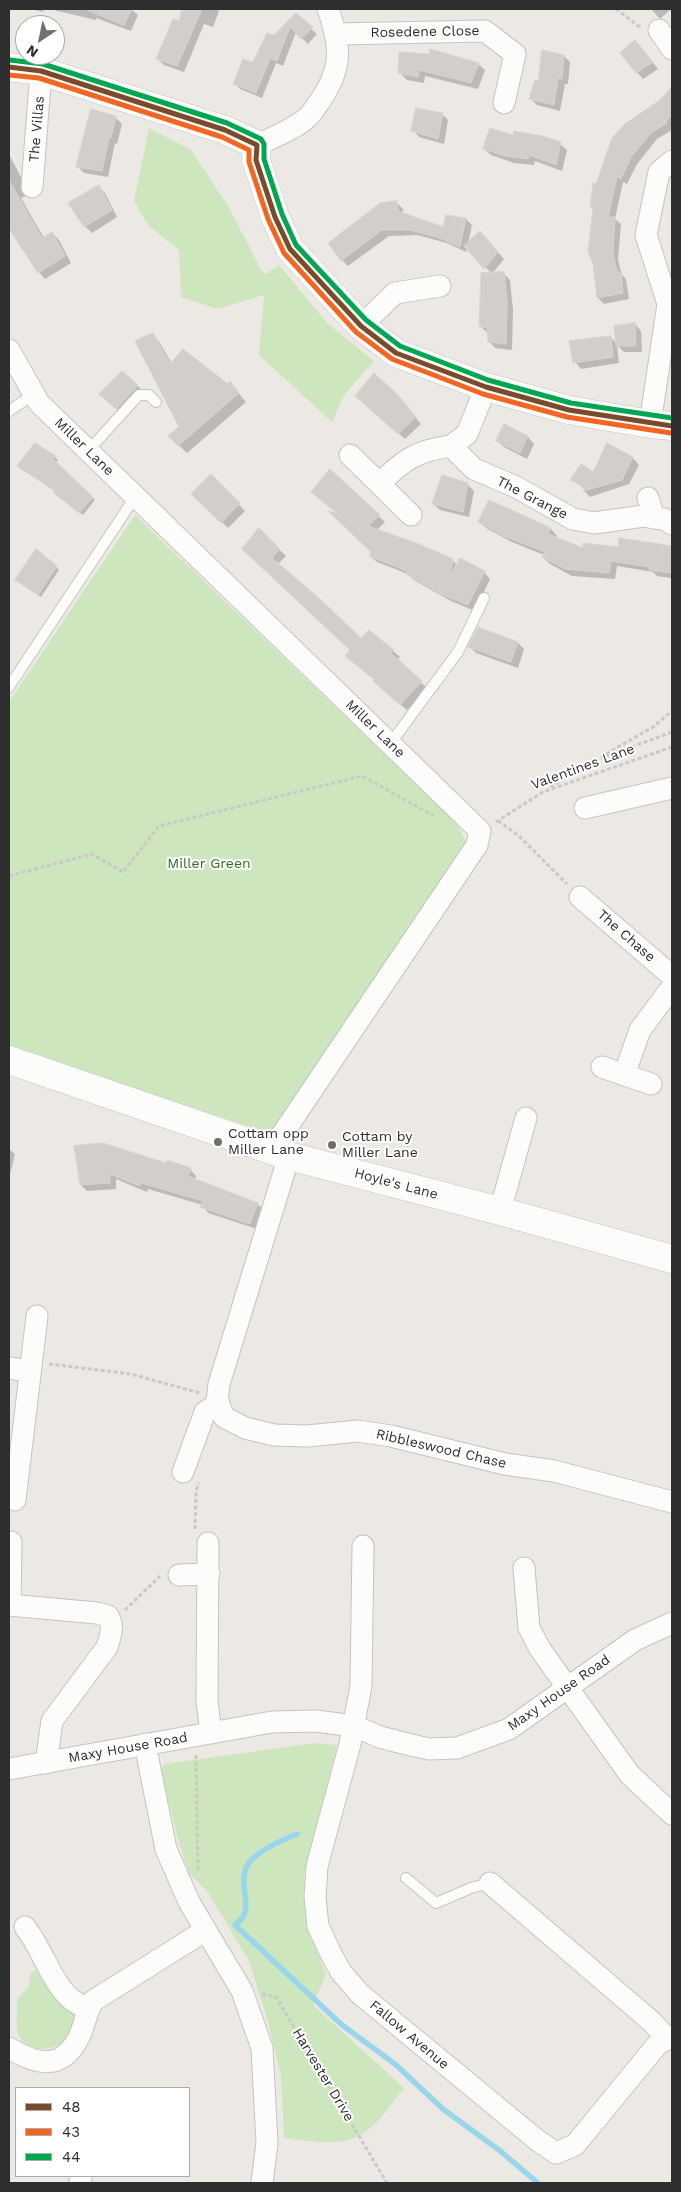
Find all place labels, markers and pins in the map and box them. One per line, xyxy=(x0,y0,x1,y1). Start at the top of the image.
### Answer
place label: Cottam opp Miller Lane xyxy=(228,1126,309,1158)
place label: Cottam by Miller Lane xyxy=(342,1129,418,1162)
marker: Cottam opp Miller Lane xyxy=(212,1136,224,1148)
marker: Cottam by Miller Lane xyxy=(326,1139,338,1151)

